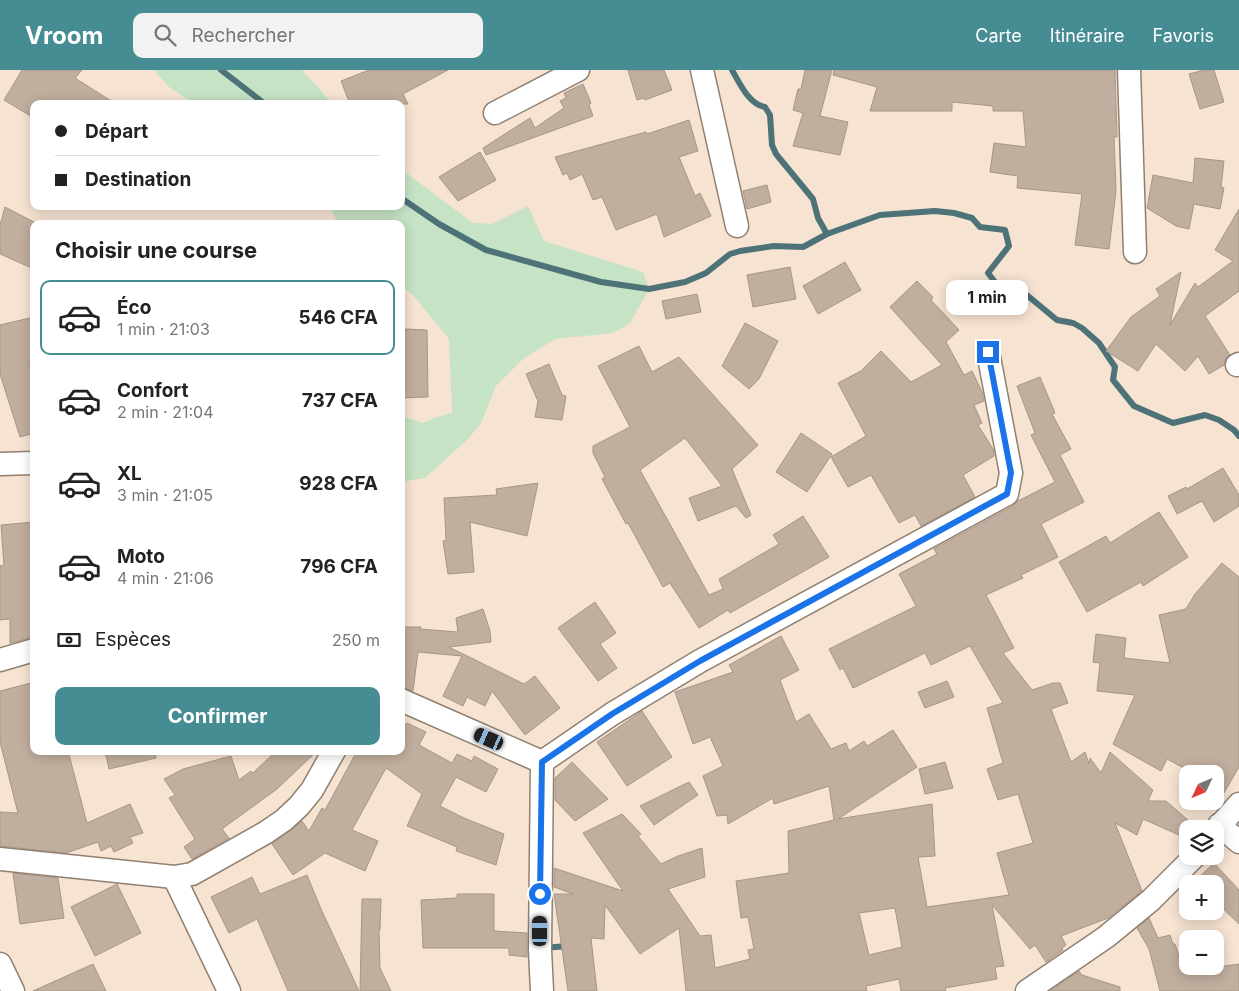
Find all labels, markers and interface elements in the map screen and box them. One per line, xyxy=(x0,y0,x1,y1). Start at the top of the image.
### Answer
search box xyxy=(133,13,483,58)
text: Vroom xyxy=(25,21,103,50)
icon: search xyxy=(151,21,179,49)
text: Rechercher xyxy=(191,24,295,47)
text: Carte xyxy=(975,25,1022,46)
text: Itinéraire xyxy=(1050,25,1124,46)
text: Favoris xyxy=(1152,25,1214,46)
text: Départ xyxy=(85,120,148,143)
text: Destination xyxy=(85,168,191,191)
text: Choisir une course xyxy=(55,237,257,263)
callout: 1 min xyxy=(947,280,1029,314)
text: 1 min xyxy=(967,287,1007,307)
icon: car xyxy=(57,295,102,340)
text: Éco xyxy=(117,296,151,319)
text: 546 CFA xyxy=(299,306,378,329)
text: 1 min · 21:03 xyxy=(117,319,210,339)
route end xyxy=(977,341,999,363)
icon: car xyxy=(57,378,102,423)
text: Confort xyxy=(117,379,188,402)
text: 737 CFA xyxy=(302,389,378,412)
text: 2 min · 21:04 xyxy=(117,402,214,422)
icon: car xyxy=(57,461,102,506)
text: XL xyxy=(117,462,142,485)
text: 928 CFA xyxy=(299,472,378,495)
text: 3 min · 21:05 xyxy=(117,485,213,505)
icon: car xyxy=(57,544,102,589)
text: Moto xyxy=(117,545,165,568)
text: 796 CFA xyxy=(300,555,378,578)
text: 4 min · 21:06 xyxy=(117,568,214,588)
icon: cash xyxy=(55,626,83,654)
text: Espèces xyxy=(95,628,171,651)
text: 250 m xyxy=(332,630,380,650)
button: Confirmer xyxy=(55,687,380,745)
car xyxy=(472,726,505,752)
north arrow xyxy=(1179,765,1224,810)
map controls xyxy=(1179,765,1224,975)
button: layers xyxy=(1179,820,1224,865)
button: + xyxy=(1179,875,1224,920)
route start xyxy=(529,883,551,905)
car xyxy=(532,916,547,946)
button: − xyxy=(1179,930,1224,975)

